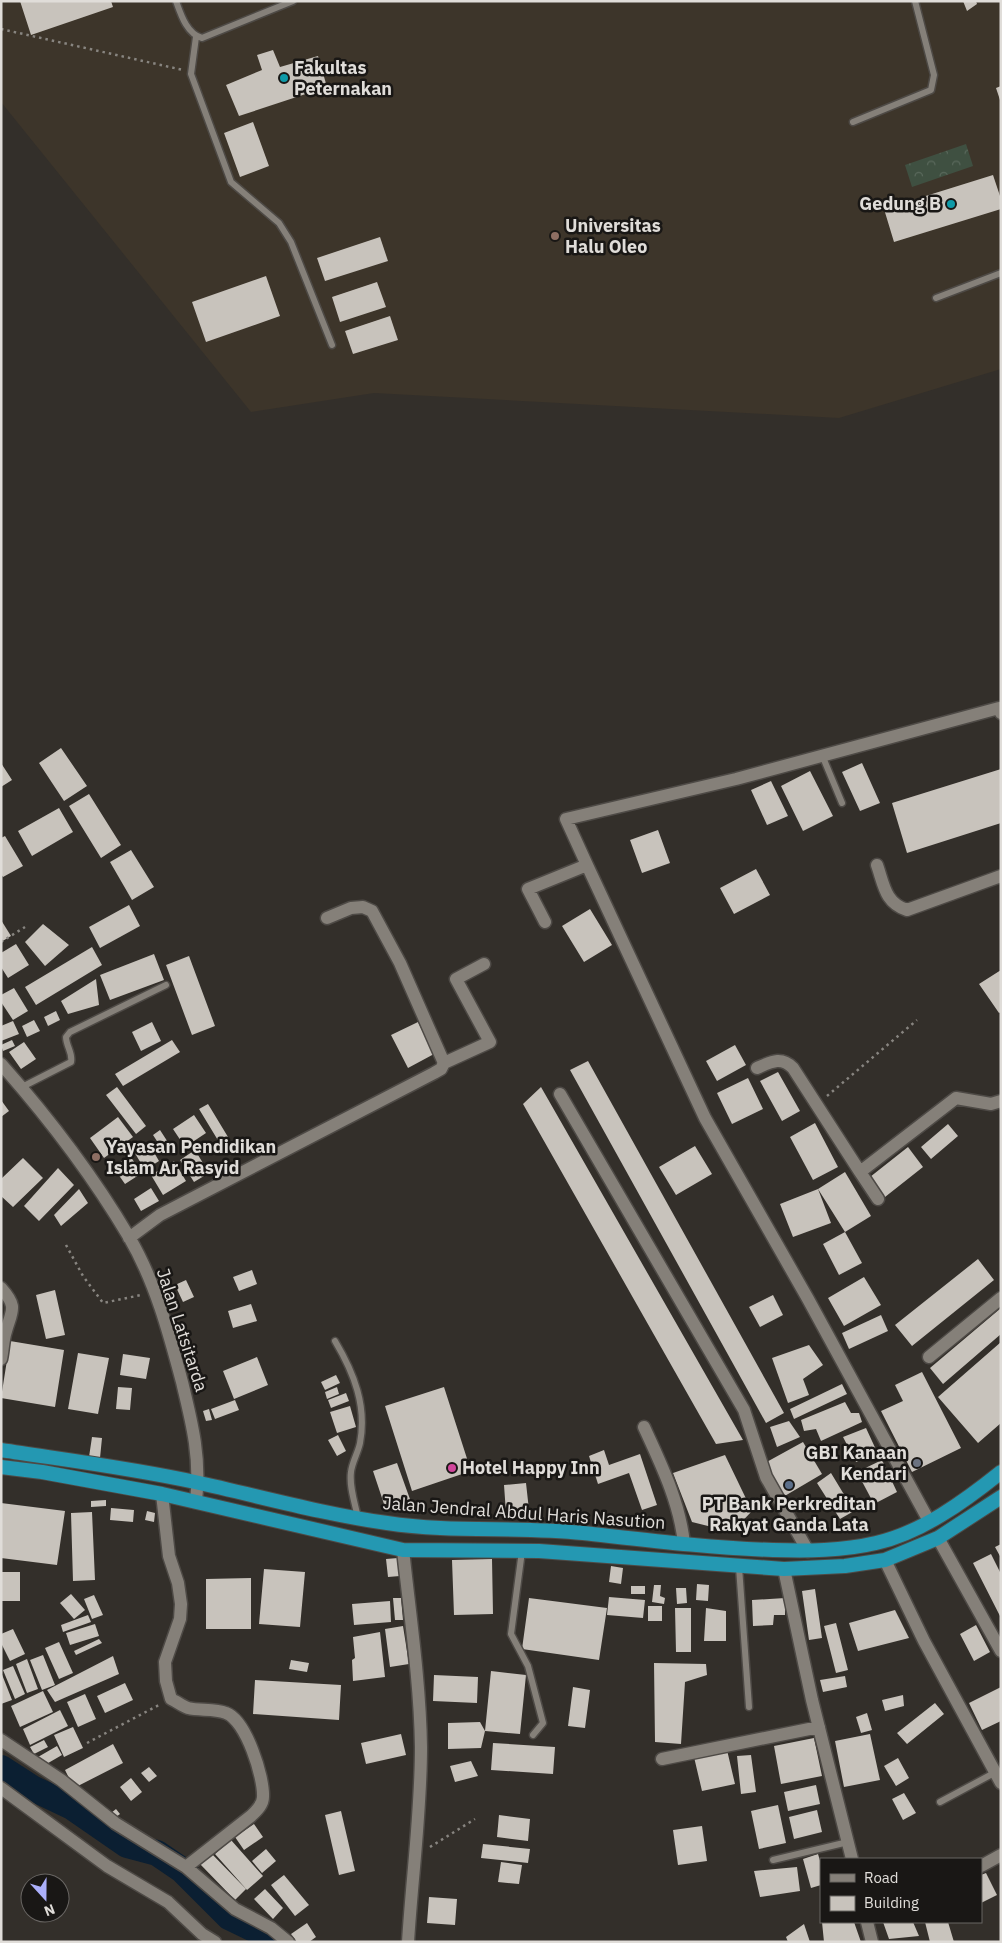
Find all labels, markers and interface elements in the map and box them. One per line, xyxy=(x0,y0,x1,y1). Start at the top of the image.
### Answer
place label: Fakultas Peternakan xyxy=(294,56,392,100)
marker: Fakultas Peternakan xyxy=(278,72,290,84)
place label: Gedung B xyxy=(859,192,941,215)
marker: Gedung B xyxy=(945,198,957,210)
place label: Universitas Halu Oleo xyxy=(565,214,661,258)
marker: Universitas Halu Oleo xyxy=(549,230,561,242)
place label: Yayasan Pendidikan Islam Ar Rasyid xyxy=(106,1135,276,1179)
marker: Yayasan Pendidikan Islam Ar Rasyid xyxy=(90,1151,102,1163)
street label: Jalan Latsitarda xyxy=(152,1265,213,1395)
place label: GBI Kanaan Kendari xyxy=(805,1441,907,1485)
place label: Hotel Happy Inn xyxy=(462,1456,600,1479)
marker: GBI Kanaan Kendari xyxy=(911,1457,923,1469)
marker: Hotel Happy Inn xyxy=(446,1462,458,1474)
marker: PT Bank Perkreditan Rakyat Ganda Lata xyxy=(783,1479,795,1491)
street label: Jalan Jendral Abdul Haris Nasution xyxy=(382,1491,666,1534)
place label: PT Bank Perkreditan Rakyat Ganda Lata xyxy=(702,1492,876,1536)
legend xyxy=(820,1858,982,1923)
text: Road xyxy=(864,1868,899,1887)
north arrow xyxy=(20,1873,70,1923)
text: Building xyxy=(864,1893,919,1912)
text: N xyxy=(42,1900,58,1920)

